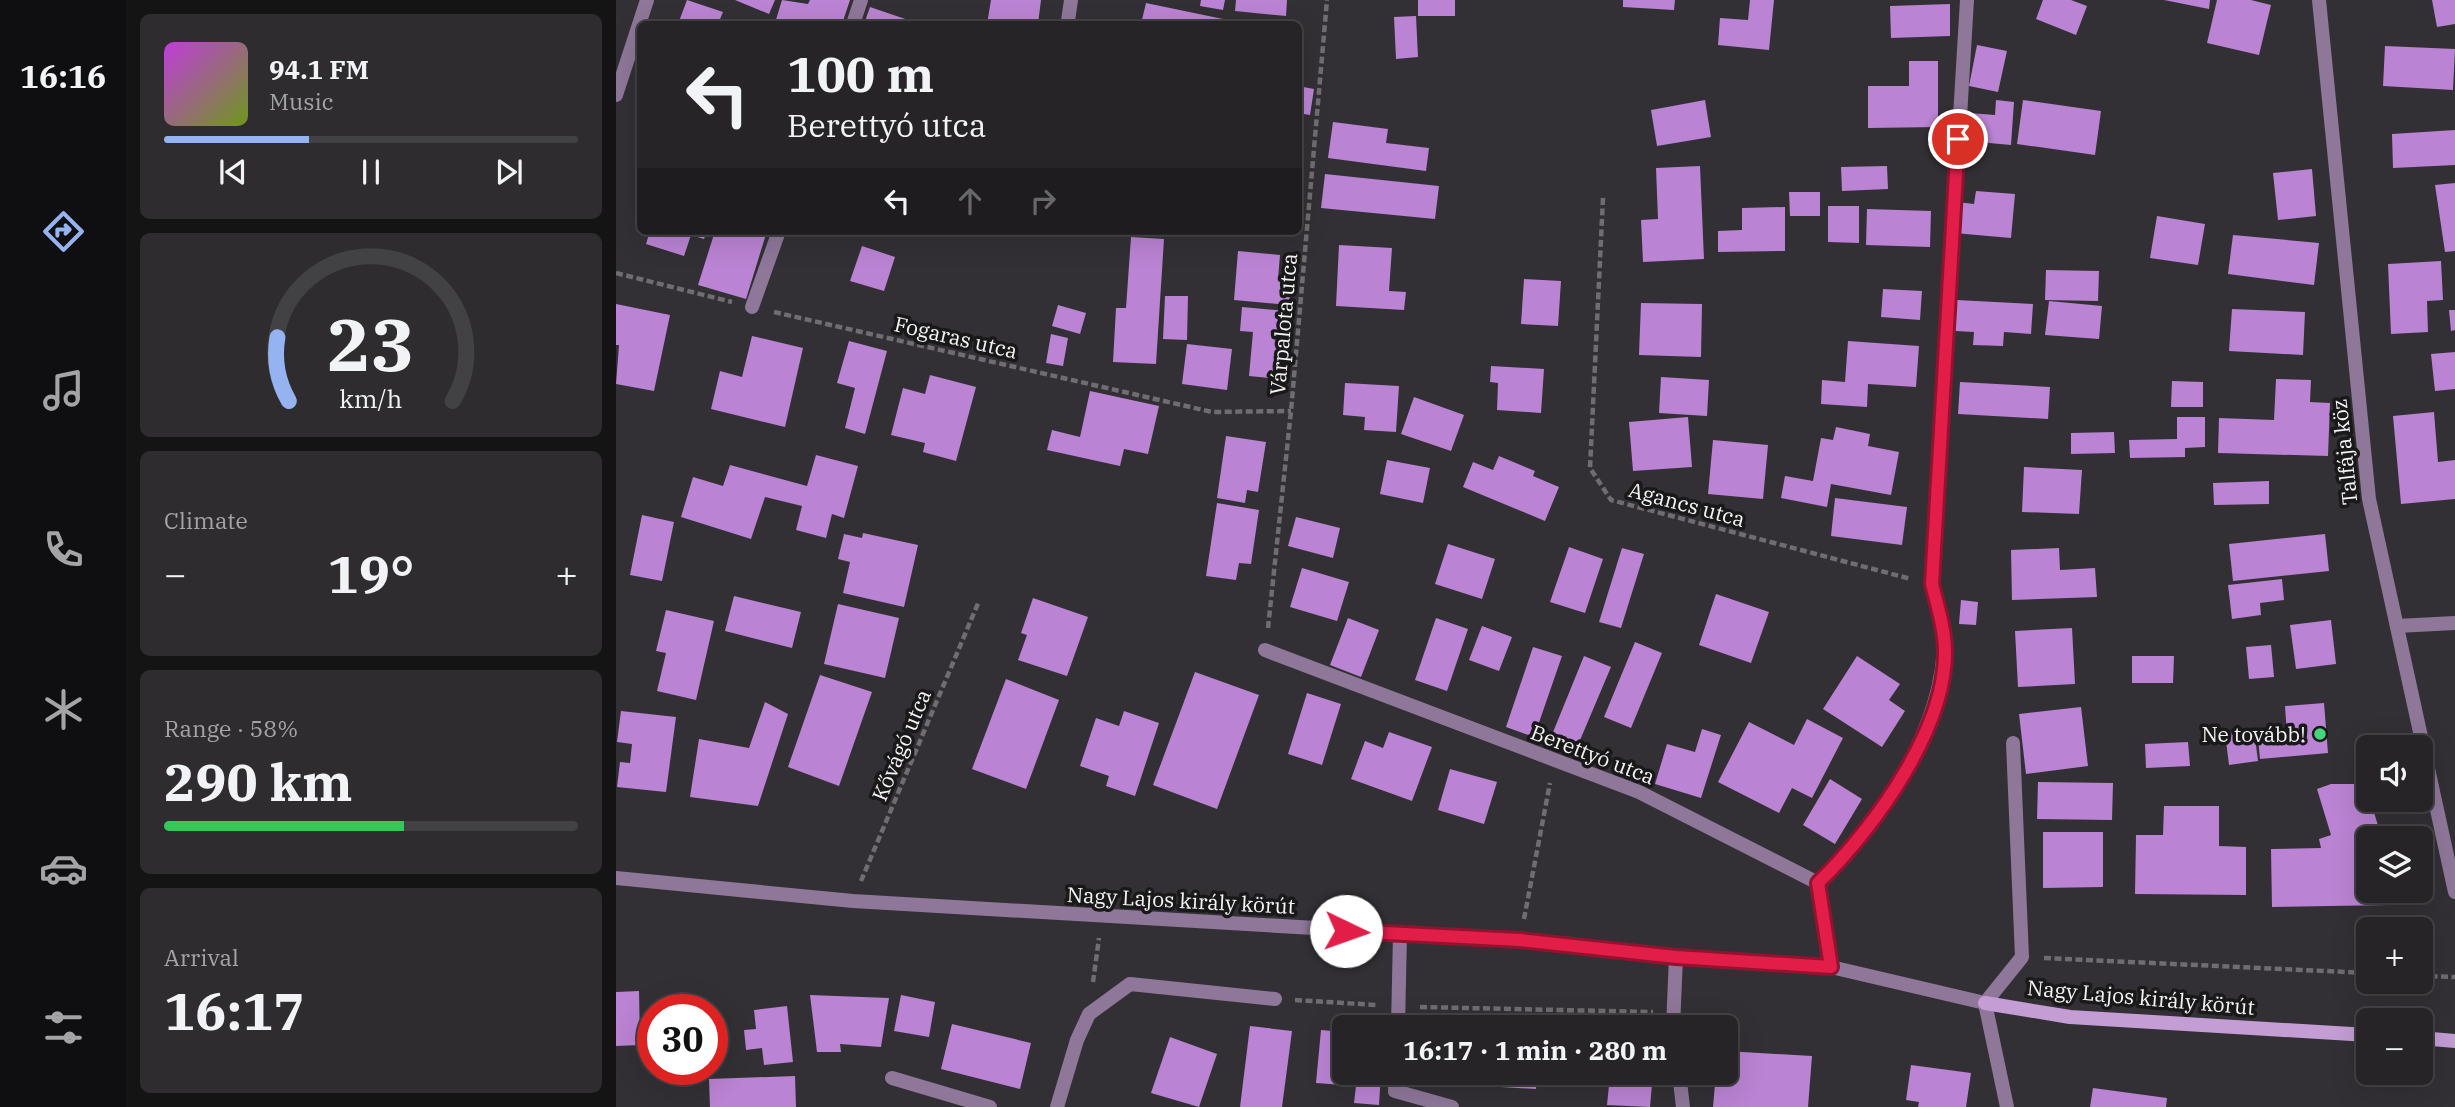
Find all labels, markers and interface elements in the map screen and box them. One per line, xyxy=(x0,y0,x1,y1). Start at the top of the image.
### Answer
text: 100 m xyxy=(787,42,934,105)
icon: left xyxy=(672,49,763,140)
text: 94.1 FM xyxy=(269,52,369,86)
text: 16:16 xyxy=(20,55,106,97)
text: Music xyxy=(269,86,334,116)
text: Berettyó utca xyxy=(787,104,986,146)
pin xyxy=(1928,109,1988,169)
icon: arrive xyxy=(1939,120,1977,158)
icon: previous xyxy=(214,153,252,191)
icon: pause xyxy=(352,153,390,191)
icon: next xyxy=(490,153,528,191)
icon: left xyxy=(878,182,916,220)
icon: ahead xyxy=(951,182,989,220)
icon: right xyxy=(1024,182,1062,220)
icon: directions xyxy=(39,207,88,256)
street label: Várpalota utca xyxy=(1263,252,1303,396)
text: 23 xyxy=(327,296,415,391)
street label: Fogaras utca xyxy=(892,309,1020,365)
icon: music xyxy=(39,366,88,415)
text: km/h xyxy=(339,382,403,415)
street label: Talfája köz xyxy=(2325,398,2363,506)
street label: Agancs utca xyxy=(1626,475,1748,533)
text: Climate xyxy=(164,505,248,535)
icon: phone xyxy=(39,525,88,574)
text: 19° xyxy=(328,540,414,607)
text: − xyxy=(164,549,187,598)
text: + xyxy=(555,549,578,598)
icon: climate xyxy=(39,685,88,734)
street label: Kővágó utca xyxy=(865,685,937,805)
text: Range · 58% xyxy=(164,713,298,743)
street label: Berettyó utca xyxy=(1527,717,1659,791)
place label: Ne tovább! xyxy=(2201,720,2306,748)
marker: Ne tovább! xyxy=(2312,726,2328,742)
map controls xyxy=(2356,735,2433,1085)
button: sound xyxy=(2356,735,2433,812)
text: 290 km xyxy=(164,748,353,815)
button: layers xyxy=(2356,826,2433,903)
icon: car xyxy=(39,844,88,893)
street label: Nagy Lajos király körút xyxy=(1066,880,1296,920)
position arrow xyxy=(1309,894,1383,968)
button: + xyxy=(2356,917,2433,994)
text: Arrival xyxy=(164,942,239,972)
street label: Nagy Lajos király körút xyxy=(2026,973,2256,1021)
text: 16:17 xyxy=(164,977,305,1044)
speed limit sign: 30 xyxy=(637,994,728,1085)
icon: filters xyxy=(39,1003,88,1052)
button: − xyxy=(2356,1008,2433,1085)
text: 16:17 · 1 min · 280 m xyxy=(1403,1033,1667,1067)

